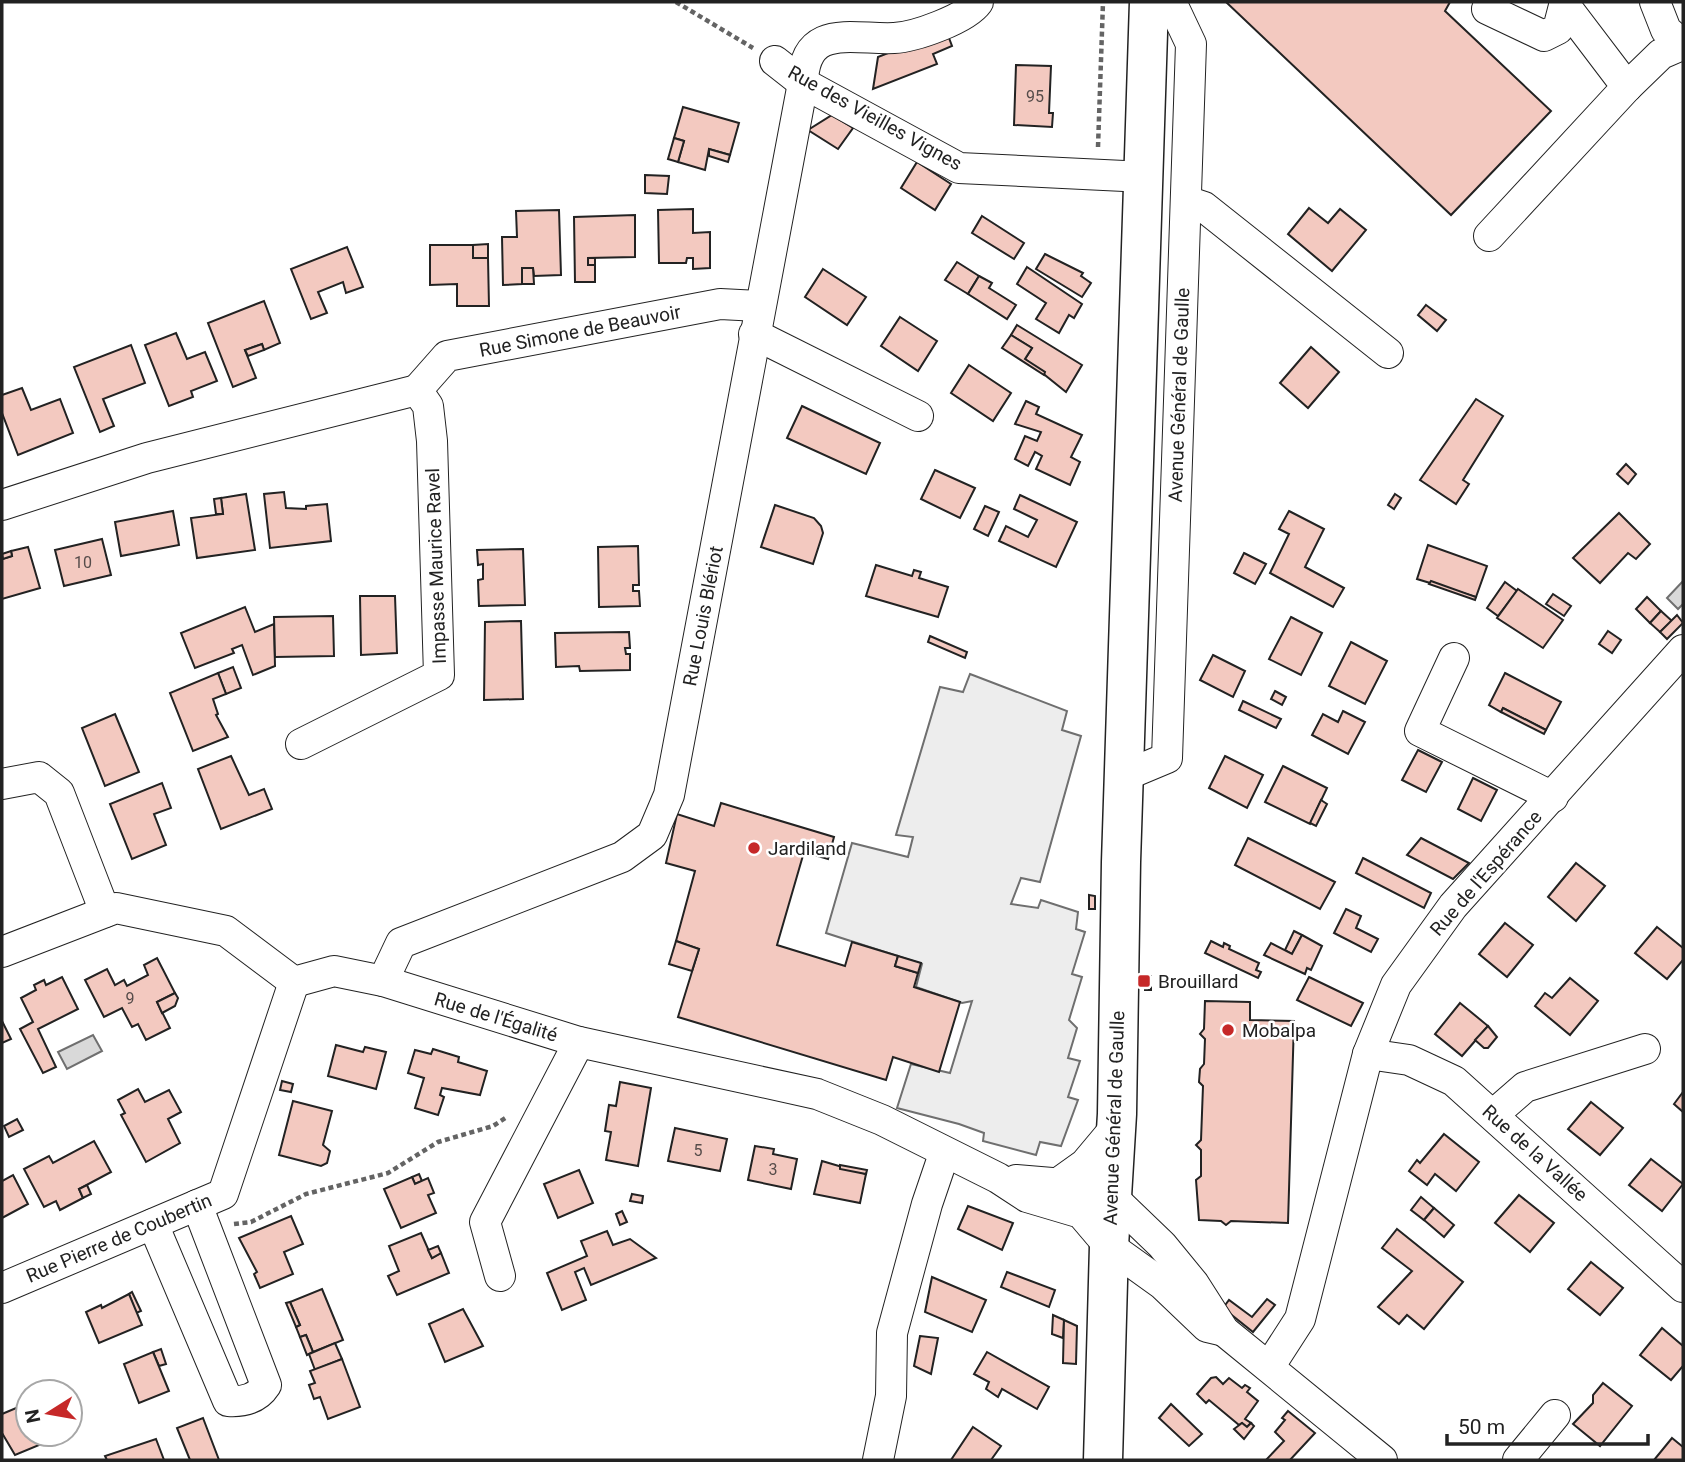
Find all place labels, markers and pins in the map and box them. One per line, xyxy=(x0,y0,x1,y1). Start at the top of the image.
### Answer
place label: Jardiland xyxy=(768,837,847,860)
marker: Jardiland xyxy=(746,840,762,856)
place label: Brouillard xyxy=(1158,970,1239,993)
marker: Brouillard xyxy=(1136,973,1152,989)
place label: Mobalpa xyxy=(1242,1019,1316,1042)
marker: Mobalpa xyxy=(1220,1022,1236,1038)

